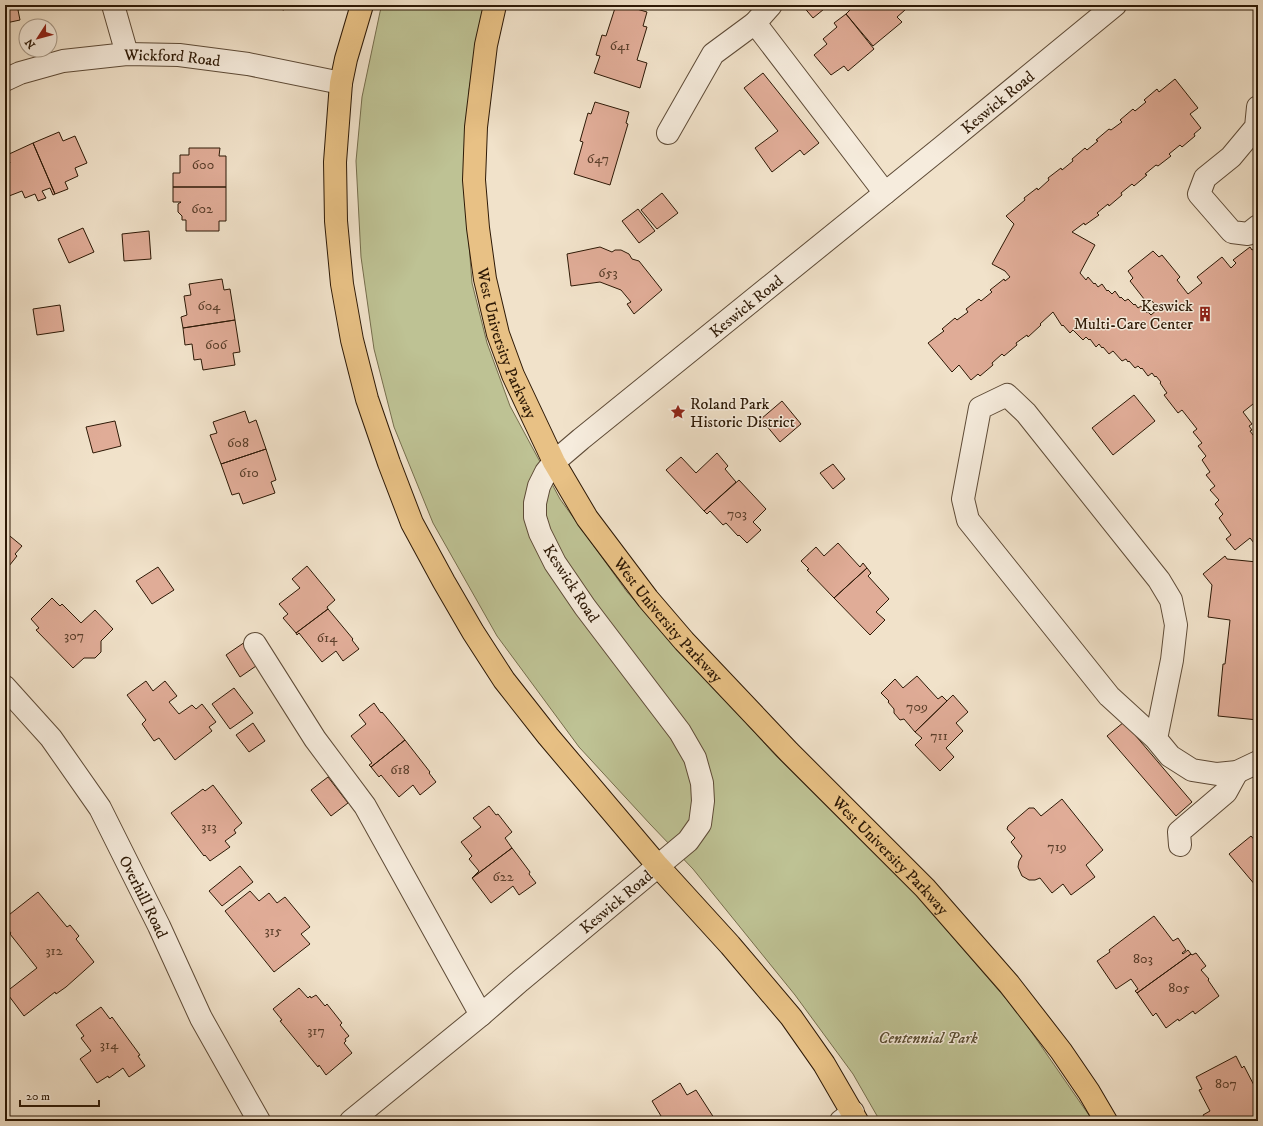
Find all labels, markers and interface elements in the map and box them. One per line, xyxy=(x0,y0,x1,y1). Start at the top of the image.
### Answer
north arrow xyxy=(18,18,58,58)
text: N xyxy=(22,36,39,51)
house number: 641 xyxy=(610,37,630,55)
street label: Wickford Road xyxy=(123,45,222,71)
street label: Keswick Road xyxy=(957,66,1039,138)
house number: 647 xyxy=(587,150,609,168)
house number: 600 xyxy=(192,156,214,174)
house number: 602 xyxy=(191,200,213,218)
house number: 653 xyxy=(598,264,618,282)
street label: West University Parkway xyxy=(472,265,541,422)
street label: Keswick Road xyxy=(706,271,787,342)
place label: Keswick Multi-Care Center xyxy=(1074,296,1193,334)
house number: 604 xyxy=(198,297,221,315)
building icon: Keswick Multi-Care Center xyxy=(1196,305,1214,323)
house number: 606 xyxy=(205,336,228,354)
place label: Roland Park Historic District xyxy=(690,394,795,432)
place icon: Roland Park Historic District xyxy=(669,403,687,421)
house number: 608 xyxy=(227,434,249,452)
house number: 610 xyxy=(239,464,259,482)
house number: 703 xyxy=(727,505,747,523)
street label: Keswick Road xyxy=(539,541,604,626)
street label: West University Parkway xyxy=(608,553,727,687)
house number: 307 xyxy=(64,627,84,645)
house number: 614 xyxy=(317,629,338,647)
house number: 709 xyxy=(906,698,928,716)
house number: 711 xyxy=(930,727,948,745)
house number: 618 xyxy=(390,761,410,779)
street label: West University Parkway xyxy=(827,791,953,919)
house number: 313 xyxy=(201,818,217,836)
house number: 719 xyxy=(1047,838,1067,856)
street label: Overhill Road xyxy=(114,852,172,941)
street label: Keswick Road xyxy=(576,866,657,938)
house number: 622 xyxy=(492,868,514,886)
house number: 315 xyxy=(264,922,282,940)
house number: 312 xyxy=(45,942,63,960)
house number: 803 xyxy=(1133,950,1153,968)
house number: 805 xyxy=(1168,979,1190,997)
house number: 317 xyxy=(307,1022,325,1040)
park label: Centennial Park xyxy=(878,1028,978,1048)
house number: 314 xyxy=(100,1036,119,1054)
house number: 807 xyxy=(1215,1075,1237,1093)
scale bar xyxy=(20,1082,99,1108)
text: 20 m xyxy=(26,1089,50,1104)

